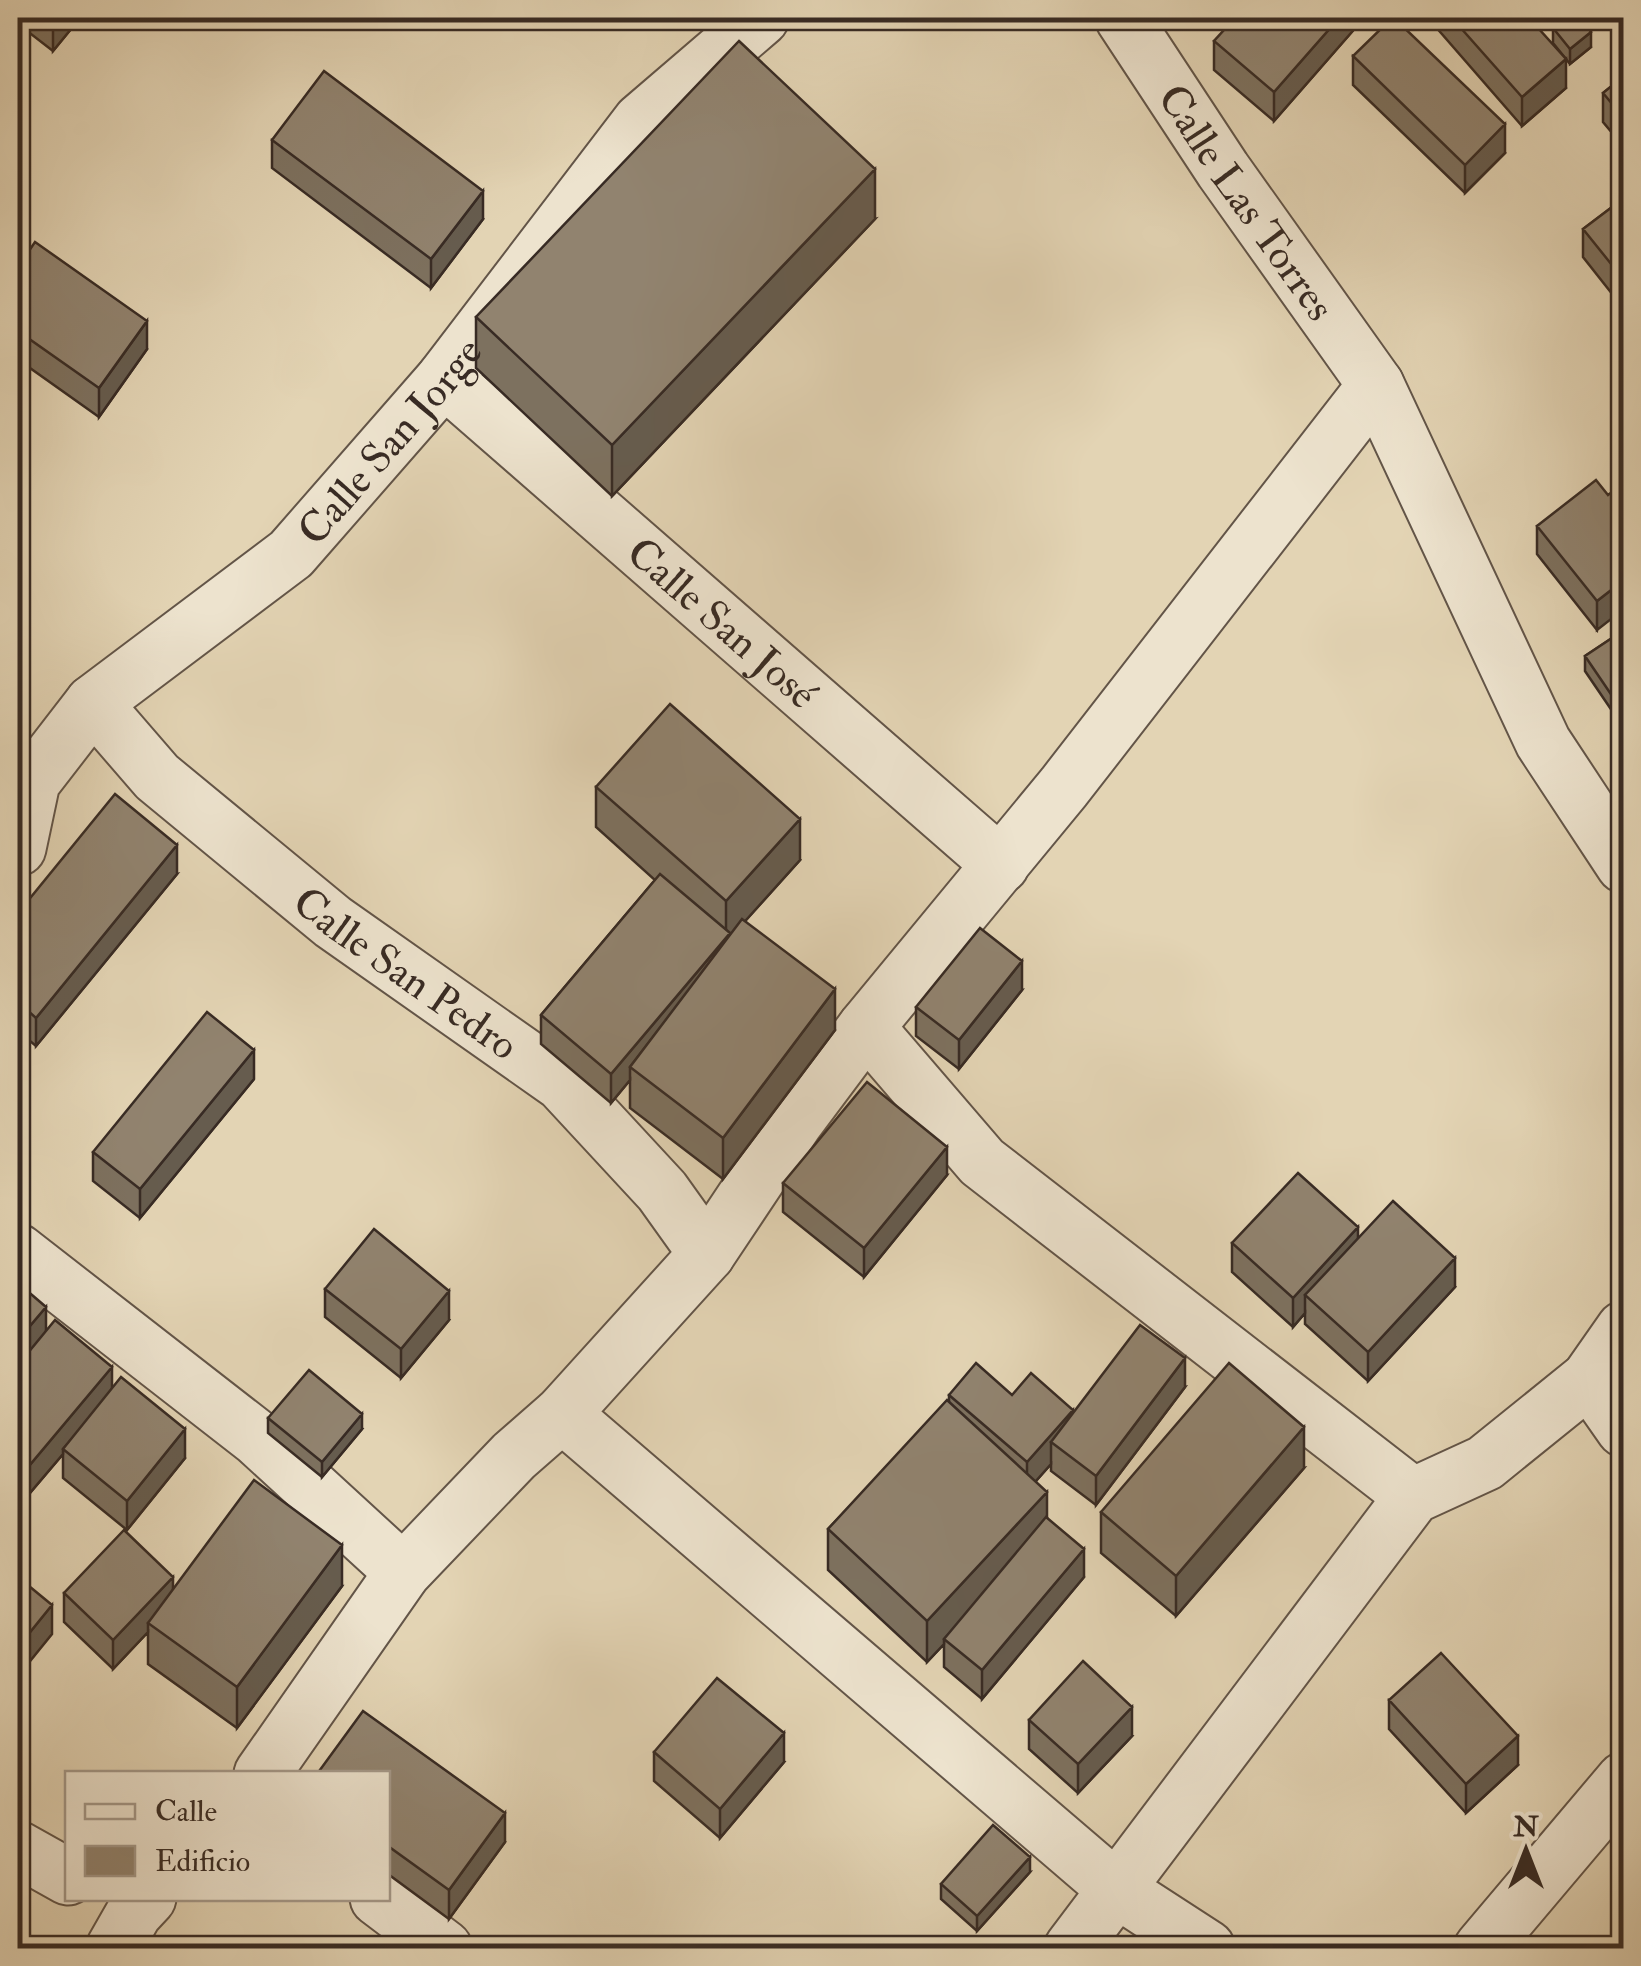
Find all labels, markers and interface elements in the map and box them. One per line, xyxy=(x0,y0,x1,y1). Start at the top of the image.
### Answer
street label: Calle Las Torres xyxy=(1146,75,1346,331)
street label: Calle San Jorge xyxy=(287,328,494,556)
street label: Calle San José xyxy=(616,527,828,721)
street label: Calle San Pedro xyxy=(282,876,528,1072)
legend xyxy=(65,1771,390,1901)
text: Calle xyxy=(155,1793,217,1830)
north arrow xyxy=(1476,1801,1576,1901)
text: N xyxy=(1512,1810,1539,1845)
text: Edificio xyxy=(155,1843,250,1880)

